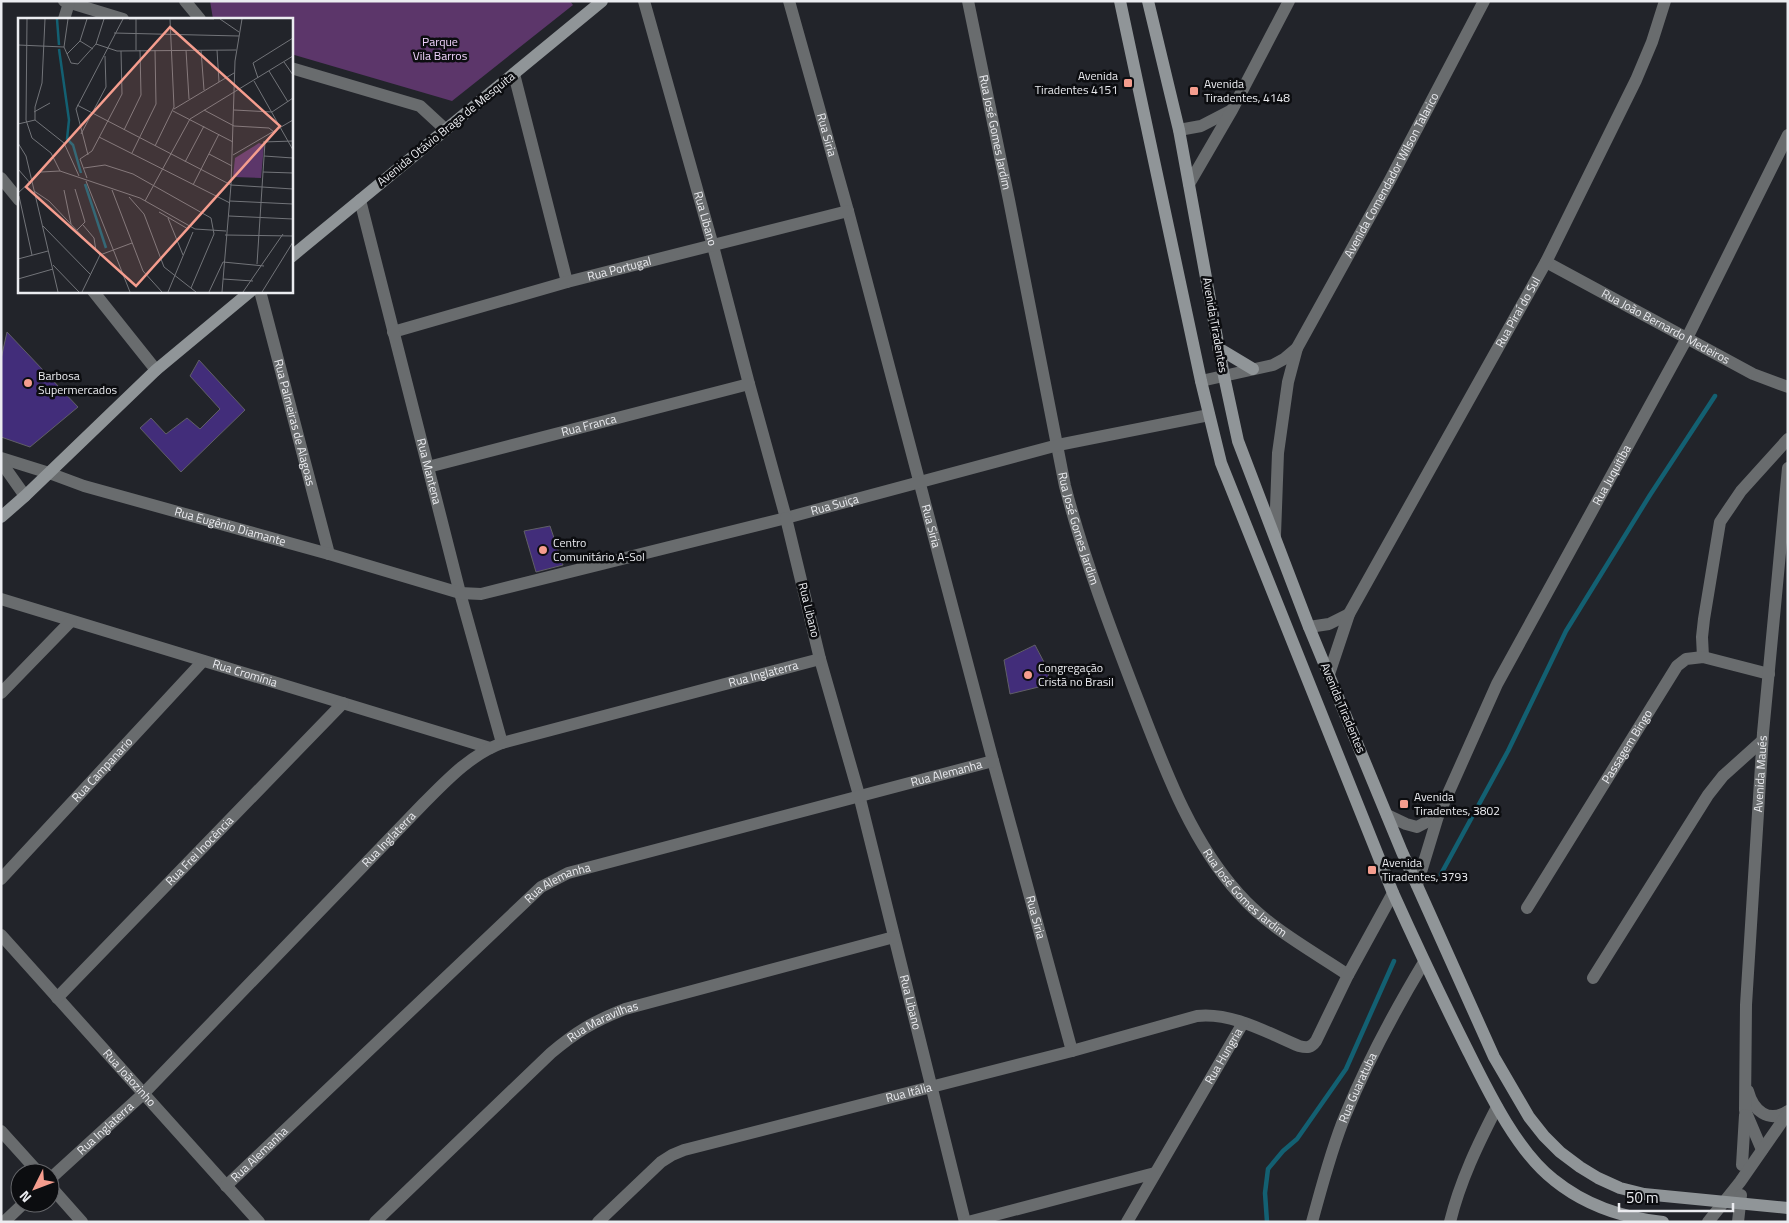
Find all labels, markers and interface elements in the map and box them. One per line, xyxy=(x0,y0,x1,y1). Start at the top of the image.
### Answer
inset map xyxy=(18,18,292,292)
park label: Parque Vila Barros xyxy=(413,32,468,65)
place label: Avenida Tiradentes 4151 xyxy=(1035,66,1118,99)
street label: Avenida Otávio Braga de Mesquita xyxy=(373,67,519,190)
street label: Rua José Gomes Jardim xyxy=(974,73,1017,191)
place label: Avenida Tiradentes, 4148 xyxy=(1204,74,1290,107)
marker: Avenida Tiradentes 4151 xyxy=(1122,77,1134,89)
marker: Avenida Tiradentes, 4148 xyxy=(1188,85,1200,97)
street label: Avenida Comendador Wilson Talarico xyxy=(1339,89,1443,261)
street label: Rua Siria xyxy=(812,111,842,159)
street label: Rua Libano xyxy=(689,189,722,248)
street label: Rua Portugal xyxy=(585,251,653,286)
street label: Rua Piraí do Sul xyxy=(1490,273,1545,351)
street label: Avenida Tiradentes xyxy=(1198,276,1233,374)
street label: Rua João Bernardo Medeiros xyxy=(1598,284,1734,369)
street label: Rua Palmeiras de Alagoas xyxy=(269,357,321,488)
place label: Barbosa Supermercados xyxy=(38,366,117,399)
marker: Barbosa Supermercados xyxy=(22,377,34,389)
street label: Rua Franca xyxy=(559,409,618,441)
street label: Rua Mantena xyxy=(412,436,447,506)
street label: Rua Juquitiba xyxy=(1587,441,1636,509)
street label: Rua José Gomes Jardim xyxy=(1053,470,1105,587)
street label: Rua Suiça xyxy=(808,489,861,520)
street label: Rua Eugênio Diamante xyxy=(172,502,288,551)
street label: Rua Siria xyxy=(917,502,946,550)
place label: Centro Comunitário A-Sol xyxy=(553,533,645,566)
marker: Centro Comunitário A-Sol xyxy=(537,544,549,556)
street label: Rua Libano xyxy=(794,580,825,639)
street label: Rua Cromínia xyxy=(210,654,280,692)
street label: Rua Inglaterra xyxy=(726,655,800,692)
place label: Congregação Cristã no Brasil xyxy=(1038,658,1114,691)
street label: Avenida Tiradentes xyxy=(1316,660,1371,756)
marker: Congregação Cristã no Brasil xyxy=(1022,669,1034,681)
street label: Passagem Bingo xyxy=(1596,705,1657,787)
street label: Rua Campanario xyxy=(67,732,137,806)
street label: Avenida Maués xyxy=(1748,735,1772,813)
street label: Rua Alemanha xyxy=(908,754,984,791)
place label: Avenida Tiradentes, 3802 xyxy=(1414,787,1500,820)
marker: Avenida Tiradentes, 3802 xyxy=(1398,798,1410,810)
street label: Rua Inglaterra xyxy=(357,807,420,871)
street label: Rua Frei Inocência xyxy=(161,811,238,890)
street label: Rua José Gomes Jardim xyxy=(1198,844,1291,942)
place label: Avenida Tiradentes, 3793 xyxy=(1382,853,1468,886)
street label: Rua Alemanha xyxy=(520,857,592,907)
marker: Avenida Tiradentes, 3793 xyxy=(1366,864,1378,876)
street label: Rua Siria xyxy=(1021,893,1051,941)
street label: Rua Libano xyxy=(895,973,927,1032)
street label: Rua Maravilhas xyxy=(563,996,641,1047)
street label: Rua Hungria xyxy=(1199,1024,1247,1088)
street label: Rua Joãozinho xyxy=(99,1044,161,1111)
street label: Rua Guaratuba xyxy=(1333,1049,1381,1126)
street label: Rua Itália xyxy=(884,1077,934,1107)
street label: Rua Inglaterra xyxy=(72,1097,138,1159)
street label: Rua Alemanha xyxy=(226,1122,292,1186)
north arrow xyxy=(10,1163,60,1213)
scale bar xyxy=(1619,1180,1733,1212)
text: N xyxy=(14,1186,36,1208)
text: 50 m xyxy=(1626,1186,1659,1209)

